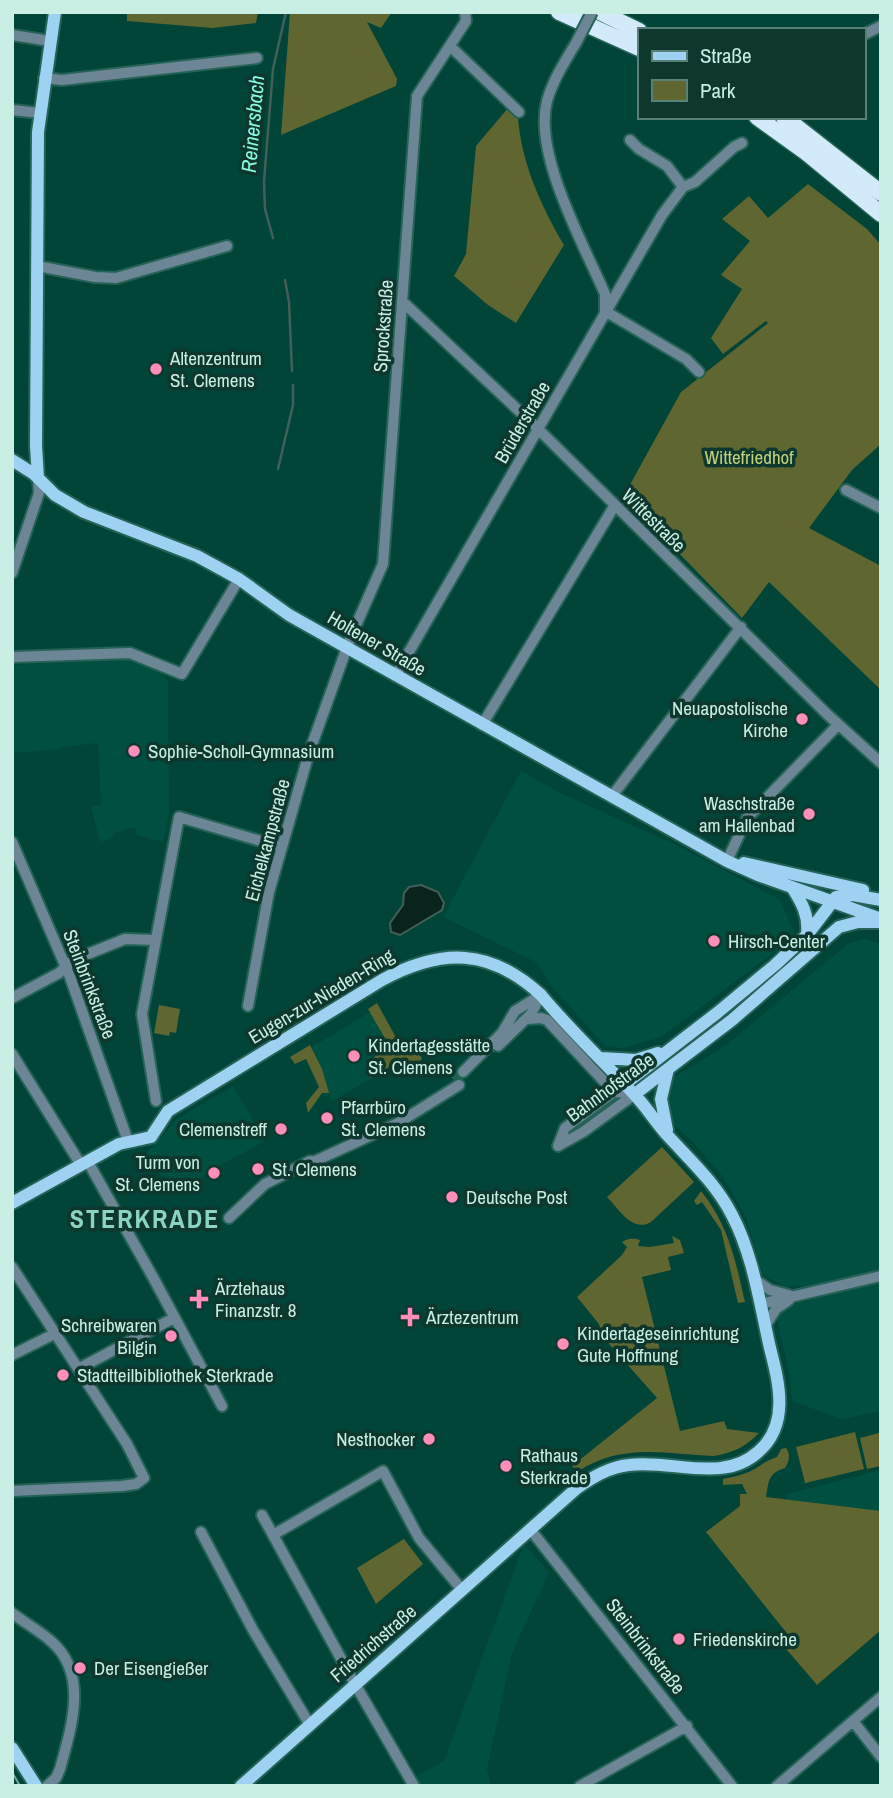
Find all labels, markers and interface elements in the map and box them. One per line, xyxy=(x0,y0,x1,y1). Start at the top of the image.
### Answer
legend xyxy=(638,28,865,119)
text: Straße xyxy=(700,41,752,70)
water label: Reinersbach xyxy=(234,74,271,174)
text: Park xyxy=(700,76,736,105)
street label: Sprockstraße xyxy=(367,279,399,373)
place label: Altenzentrum St. Clemens xyxy=(169,345,262,393)
marker: Altenzentrum St. Clemens xyxy=(148,361,164,377)
street label: Brüderstraße xyxy=(488,376,556,468)
park label: Wittefriedhof xyxy=(704,444,794,470)
street label: Wittestraße xyxy=(616,482,692,558)
street label: Holtener Straße xyxy=(323,604,431,682)
place label: Neuapostolische Kirche xyxy=(672,695,788,743)
marker: Neuapostolische Kirche xyxy=(794,711,810,727)
place label: Sophie-Scholl-Gymnasium xyxy=(148,738,334,764)
marker: Sophie-Scholl-Gymnasium xyxy=(126,743,142,759)
street label: Eichelkampstraße xyxy=(238,776,296,904)
place label: Waschstraße am Hallenbad xyxy=(699,790,795,838)
marker: Waschstraße am Hallenbad xyxy=(801,806,817,822)
street label: Steinbrinkstraße xyxy=(57,926,123,1042)
place label: Hirsch-Center xyxy=(728,928,826,954)
marker: Hirsch-Center xyxy=(706,933,722,949)
street label: Eugen-zur-Nieden-Ring xyxy=(243,942,399,1050)
place label: Kindertagesstätte St. Clemens xyxy=(368,1032,490,1080)
street label: Bahnhofstraße xyxy=(561,1046,659,1128)
marker: Kindertagesstätte St. Clemens xyxy=(346,1048,362,1064)
place label: Pfarrbüro St. Clemens xyxy=(341,1094,426,1142)
marker: Pfarrbüro St. Clemens xyxy=(319,1110,335,1126)
place label: Clemenstreff xyxy=(179,1116,268,1142)
marker: Clemenstreff xyxy=(273,1121,289,1137)
place label: Turm von St. Clemens xyxy=(115,1149,200,1197)
place label: St. Clemens xyxy=(272,1156,357,1182)
marker: St. Clemens xyxy=(250,1161,266,1177)
marker: Turm von St. Clemens xyxy=(206,1165,222,1181)
place label: Deutsche Post xyxy=(466,1184,568,1210)
marker: Deutsche Post xyxy=(444,1189,460,1205)
district label: STERKRADE xyxy=(70,1201,220,1236)
place label: Ärztehaus Finanzstr. 8 xyxy=(214,1275,296,1323)
marker: Ärztehaus Finanzstr. 8 xyxy=(189,1289,209,1309)
place label: Ärztezentrum xyxy=(425,1304,519,1330)
marker: Ärztezentrum xyxy=(400,1307,420,1327)
place label: Schreibwaren Bilgin xyxy=(61,1312,157,1360)
place label: Kindertageseinrichtung Gute Hoffnung xyxy=(577,1320,739,1368)
marker: Schreibwaren Bilgin xyxy=(163,1328,179,1344)
marker: Kindertageseinrichtung Gute Hoffnung xyxy=(555,1336,571,1352)
place label: Stadtteilbibliothek Sterkrade xyxy=(77,1362,274,1388)
marker: Stadtteilbibliothek Sterkrade xyxy=(55,1367,71,1383)
place label: Nesthocker xyxy=(336,1426,416,1452)
marker: Nesthocker xyxy=(421,1431,437,1447)
place label: Rathaus Sterkrade xyxy=(520,1442,588,1490)
marker: Rathaus Sterkrade xyxy=(498,1458,514,1474)
street label: Steinbrinkstraße xyxy=(600,1593,692,1699)
street label: Friedrichstraße xyxy=(324,1598,422,1688)
place label: Friedenskirche xyxy=(693,1626,797,1652)
marker: Friedenskirche xyxy=(671,1631,687,1647)
place label: Der Eisengießer xyxy=(94,1655,209,1681)
marker: Der Eisengießer xyxy=(72,1660,88,1676)

